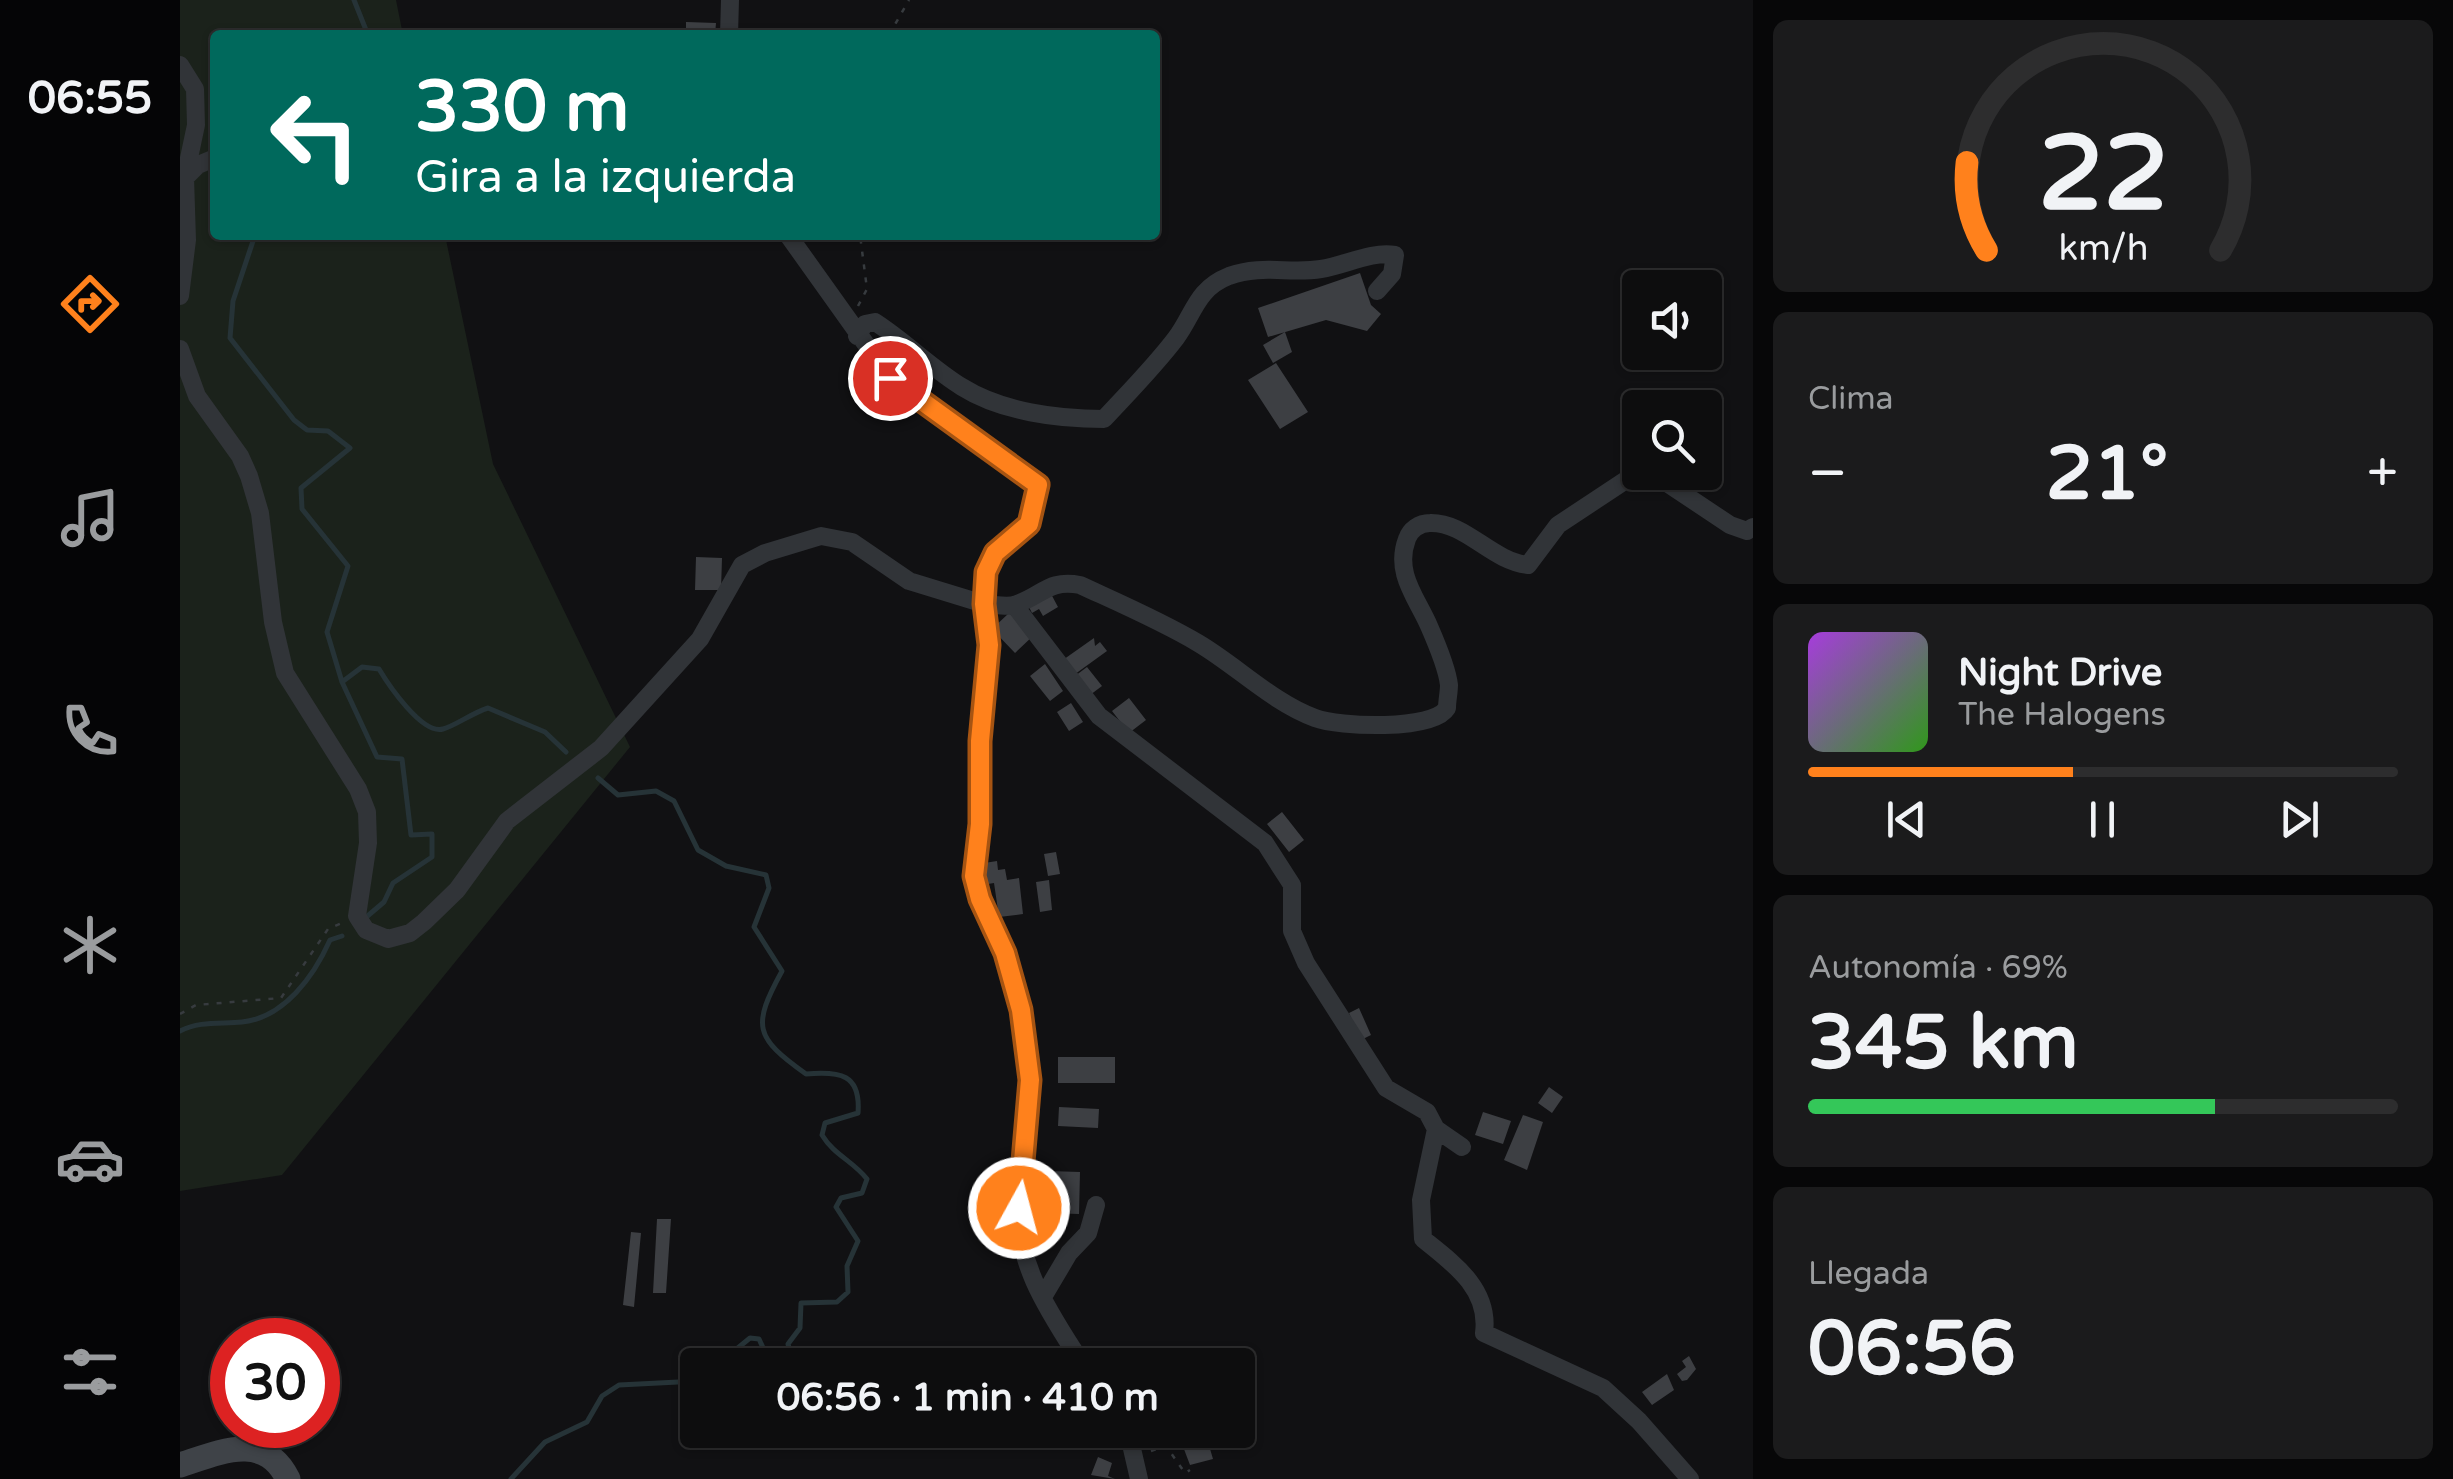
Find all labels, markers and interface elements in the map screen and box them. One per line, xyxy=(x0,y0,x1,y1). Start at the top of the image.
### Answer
text: 330 m xyxy=(415,66,629,150)
icon: left xyxy=(250,70,380,200)
text: 06:55 xyxy=(28,72,152,126)
text: 22 xyxy=(2038,113,2168,238)
text: Gira a la izquierda xyxy=(415,151,796,205)
text: km/h xyxy=(2058,227,2148,270)
icon: directions xyxy=(55,269,125,339)
map controls xyxy=(1622,270,1722,490)
button: sound xyxy=(1622,270,1722,370)
pin xyxy=(848,336,933,421)
icon: arrive xyxy=(863,351,918,406)
text: Clima xyxy=(1808,380,1894,418)
button: search xyxy=(1622,390,1722,490)
text: 21° xyxy=(2046,429,2168,519)
text: − xyxy=(1808,441,1847,507)
text: + xyxy=(2367,441,2398,507)
icon: music xyxy=(55,483,125,553)
text: Night Drive xyxy=(1958,650,2162,696)
icon: phone xyxy=(55,696,125,766)
text: The Halogens xyxy=(1958,696,2166,734)
icon: previous xyxy=(1879,792,1934,847)
icon: pause xyxy=(2075,792,2130,847)
icon: next xyxy=(2272,792,2327,847)
icon: climate xyxy=(55,910,125,980)
text: Autonomía · 69% xyxy=(1808,949,2068,987)
text: 345 km xyxy=(1808,998,2079,1088)
icon: car xyxy=(55,1124,125,1194)
position arrow xyxy=(967,1156,1071,1260)
text: Llegada xyxy=(1808,1255,1929,1293)
text: 06:56 xyxy=(1808,1304,2016,1394)
speed limit sign: 30 xyxy=(210,1318,340,1448)
icon: filters xyxy=(55,1337,125,1407)
text: 06:56 · 1 min · 410 m xyxy=(776,1375,1159,1421)

